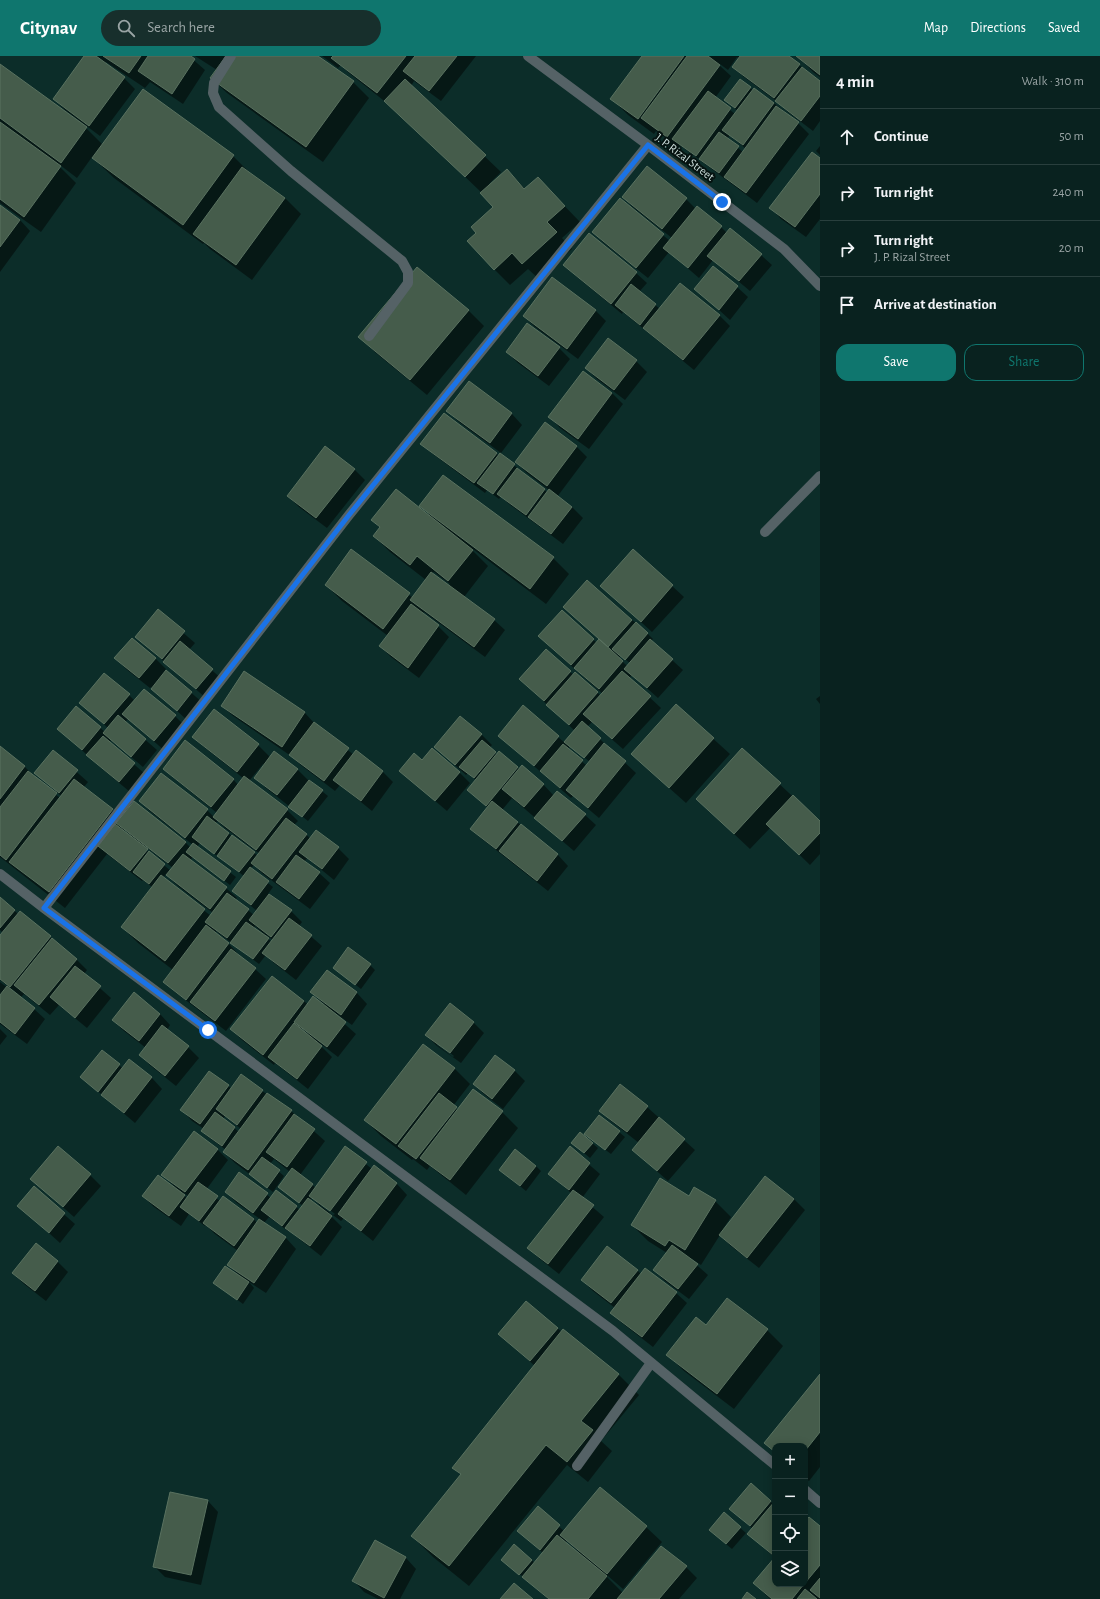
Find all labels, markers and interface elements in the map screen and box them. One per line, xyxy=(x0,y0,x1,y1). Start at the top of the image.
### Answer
search box xyxy=(101,10,381,46)
icon: search xyxy=(115,17,137,39)
text: Citynav xyxy=(20,19,77,38)
text: Search here xyxy=(147,20,215,35)
text: Map xyxy=(924,21,948,35)
text: Directions xyxy=(970,21,1026,35)
text: Saved xyxy=(1048,21,1080,35)
text: 4 min xyxy=(836,73,874,90)
text: Walk · 310 m xyxy=(1021,75,1084,88)
icon: ahead xyxy=(836,126,858,148)
text: Continue xyxy=(874,129,929,144)
text: 50 m xyxy=(1059,130,1084,143)
street label: J. P. Rizal Street xyxy=(653,131,717,183)
icon: right xyxy=(836,182,858,204)
text: Turn right xyxy=(874,185,933,200)
text: 240 m xyxy=(1052,186,1084,199)
route end xyxy=(713,193,731,211)
text: Turn right xyxy=(874,233,933,248)
icon: right xyxy=(836,238,858,260)
text: 20 m xyxy=(1059,242,1084,255)
text: J. P. Rizal Street xyxy=(874,251,950,264)
icon: arrive xyxy=(836,294,858,316)
text: Arrive at destination xyxy=(874,297,997,312)
button: Save xyxy=(836,344,956,381)
button: Share xyxy=(964,344,1084,381)
route start xyxy=(199,1021,217,1039)
map controls xyxy=(772,1443,808,1587)
button: + xyxy=(772,1443,808,1479)
button: − xyxy=(772,1479,808,1515)
button: locate xyxy=(772,1515,808,1551)
button: layers xyxy=(772,1551,808,1587)

